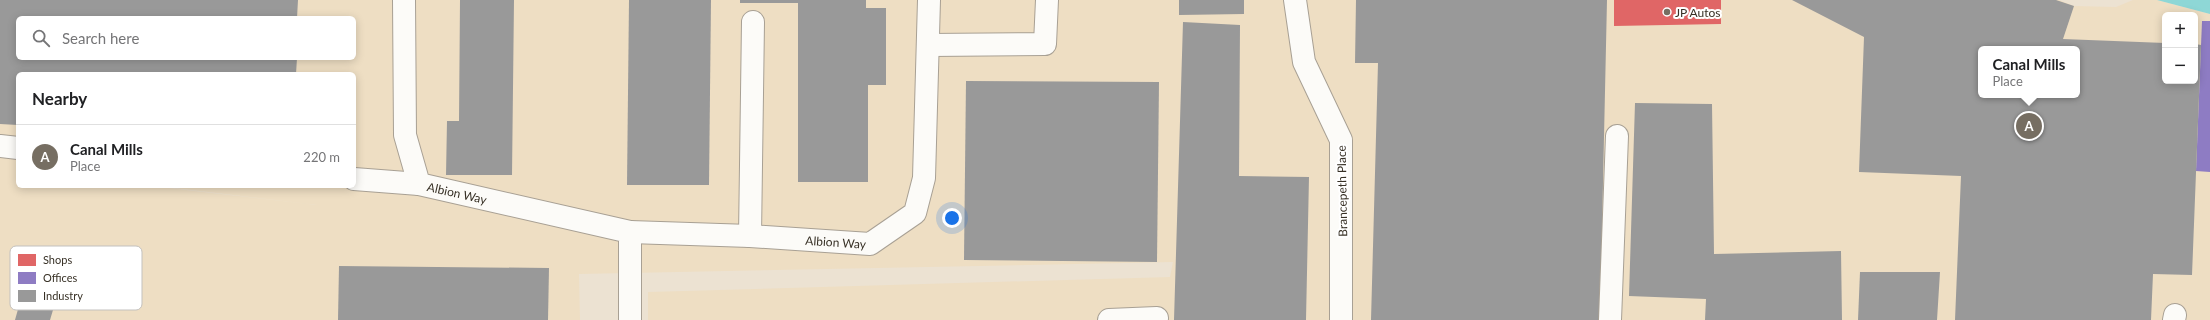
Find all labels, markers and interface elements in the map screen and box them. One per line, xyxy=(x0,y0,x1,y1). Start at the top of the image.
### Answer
place label: JP Autos xyxy=(1675,5,1721,20)
marker: JP Autos xyxy=(1662,7,1672,17)
map controls xyxy=(2162,12,2198,84)
button: + xyxy=(2162,12,2198,48)
search box xyxy=(16,16,356,60)
icon: search xyxy=(30,27,52,49)
text: Search here xyxy=(62,29,139,47)
popup xyxy=(1978,46,2080,98)
button: − xyxy=(2162,48,2198,84)
text: Canal Mills xyxy=(1993,55,2065,73)
text: Place xyxy=(1993,73,2023,89)
text: Nearby xyxy=(32,88,87,109)
pin: A xyxy=(2016,111,2042,141)
text: Canal Mills xyxy=(70,140,143,158)
street label: Brancepeth Place xyxy=(1334,145,1350,237)
text: A xyxy=(40,149,50,165)
text: 220 m xyxy=(303,149,340,165)
text: Place xyxy=(70,158,100,174)
street label: Albion Way xyxy=(426,179,489,207)
your location xyxy=(942,208,962,228)
street label: Albion Way xyxy=(805,232,867,251)
legend xyxy=(10,246,142,310)
text: Shops xyxy=(43,253,72,266)
text: Offices xyxy=(43,271,77,284)
text: Industry xyxy=(43,289,83,302)

